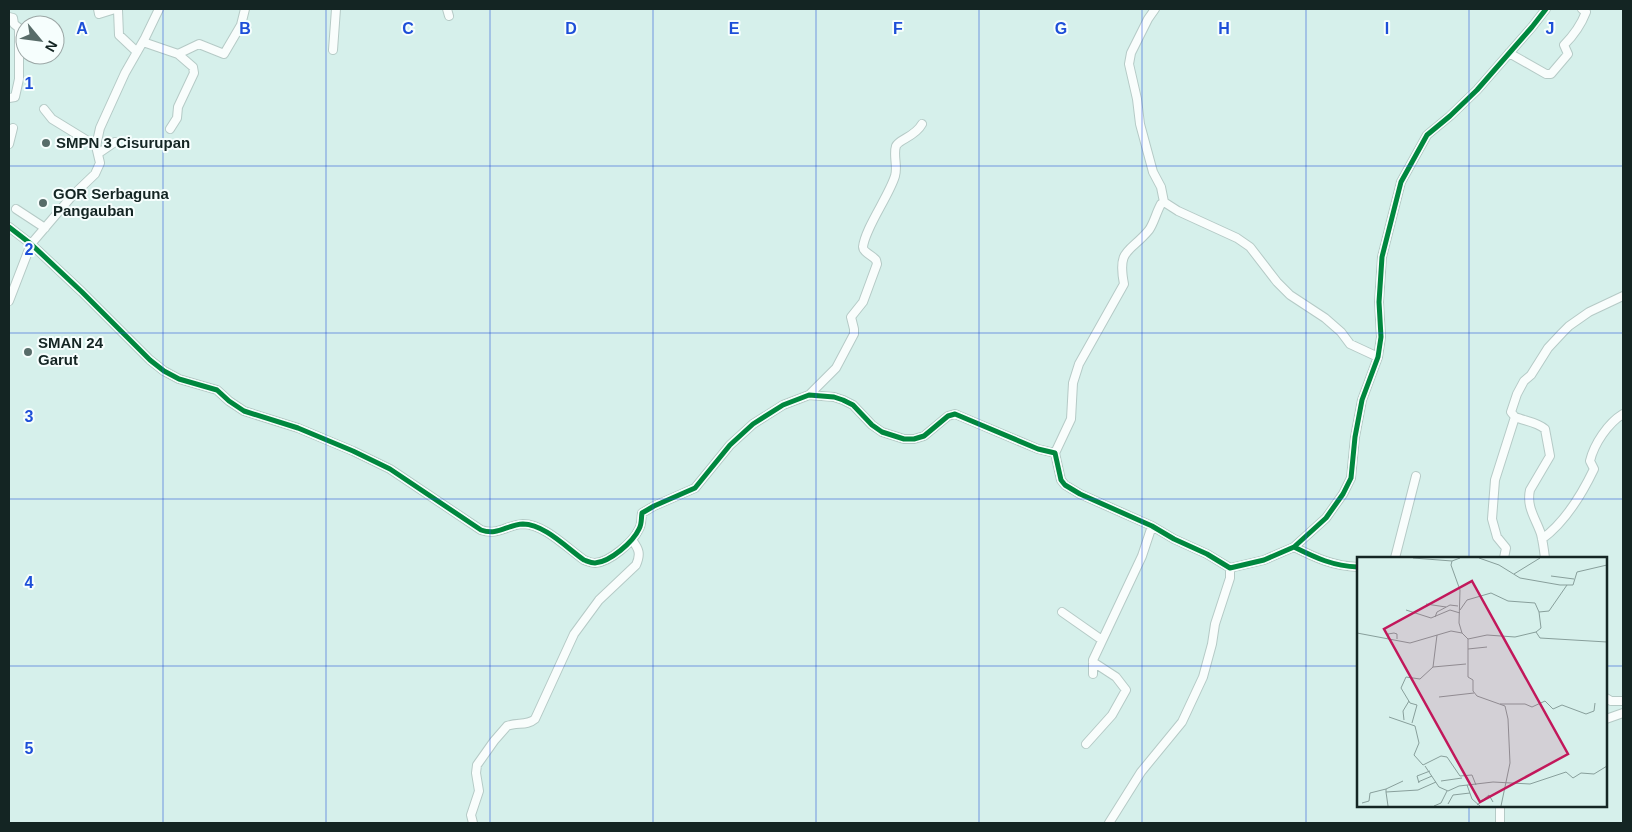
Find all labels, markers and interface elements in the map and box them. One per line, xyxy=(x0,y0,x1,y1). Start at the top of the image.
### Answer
north arrow xyxy=(15,15,65,65)
text: A xyxy=(76,20,88,37)
text: B xyxy=(239,20,251,37)
text: C xyxy=(402,20,414,37)
text: D xyxy=(565,20,577,37)
text: E xyxy=(729,20,740,37)
text: F xyxy=(893,20,903,37)
text: G xyxy=(1055,20,1067,37)
text: H xyxy=(1218,20,1230,37)
text: I xyxy=(1385,20,1389,37)
text: J xyxy=(1546,20,1554,37)
text: N xyxy=(42,38,61,55)
text: 1 xyxy=(25,75,34,92)
place label: SMPN 3 Cisurupan xyxy=(56,134,190,151)
marker: SMPN 3 Cisurupan xyxy=(40,137,52,149)
place label: GOR Serbaguna Pangauban xyxy=(53,185,170,219)
marker: GOR Serbaguna Pangauban xyxy=(37,197,49,209)
text: 2 xyxy=(25,241,34,258)
place label: SMAN 24 Garut xyxy=(38,334,104,368)
marker: SMAN 24 Garut xyxy=(22,346,34,358)
text: 3 xyxy=(25,408,34,425)
inset map xyxy=(1357,557,1607,807)
text: 4 xyxy=(25,574,34,591)
text: 5 xyxy=(25,740,34,757)

